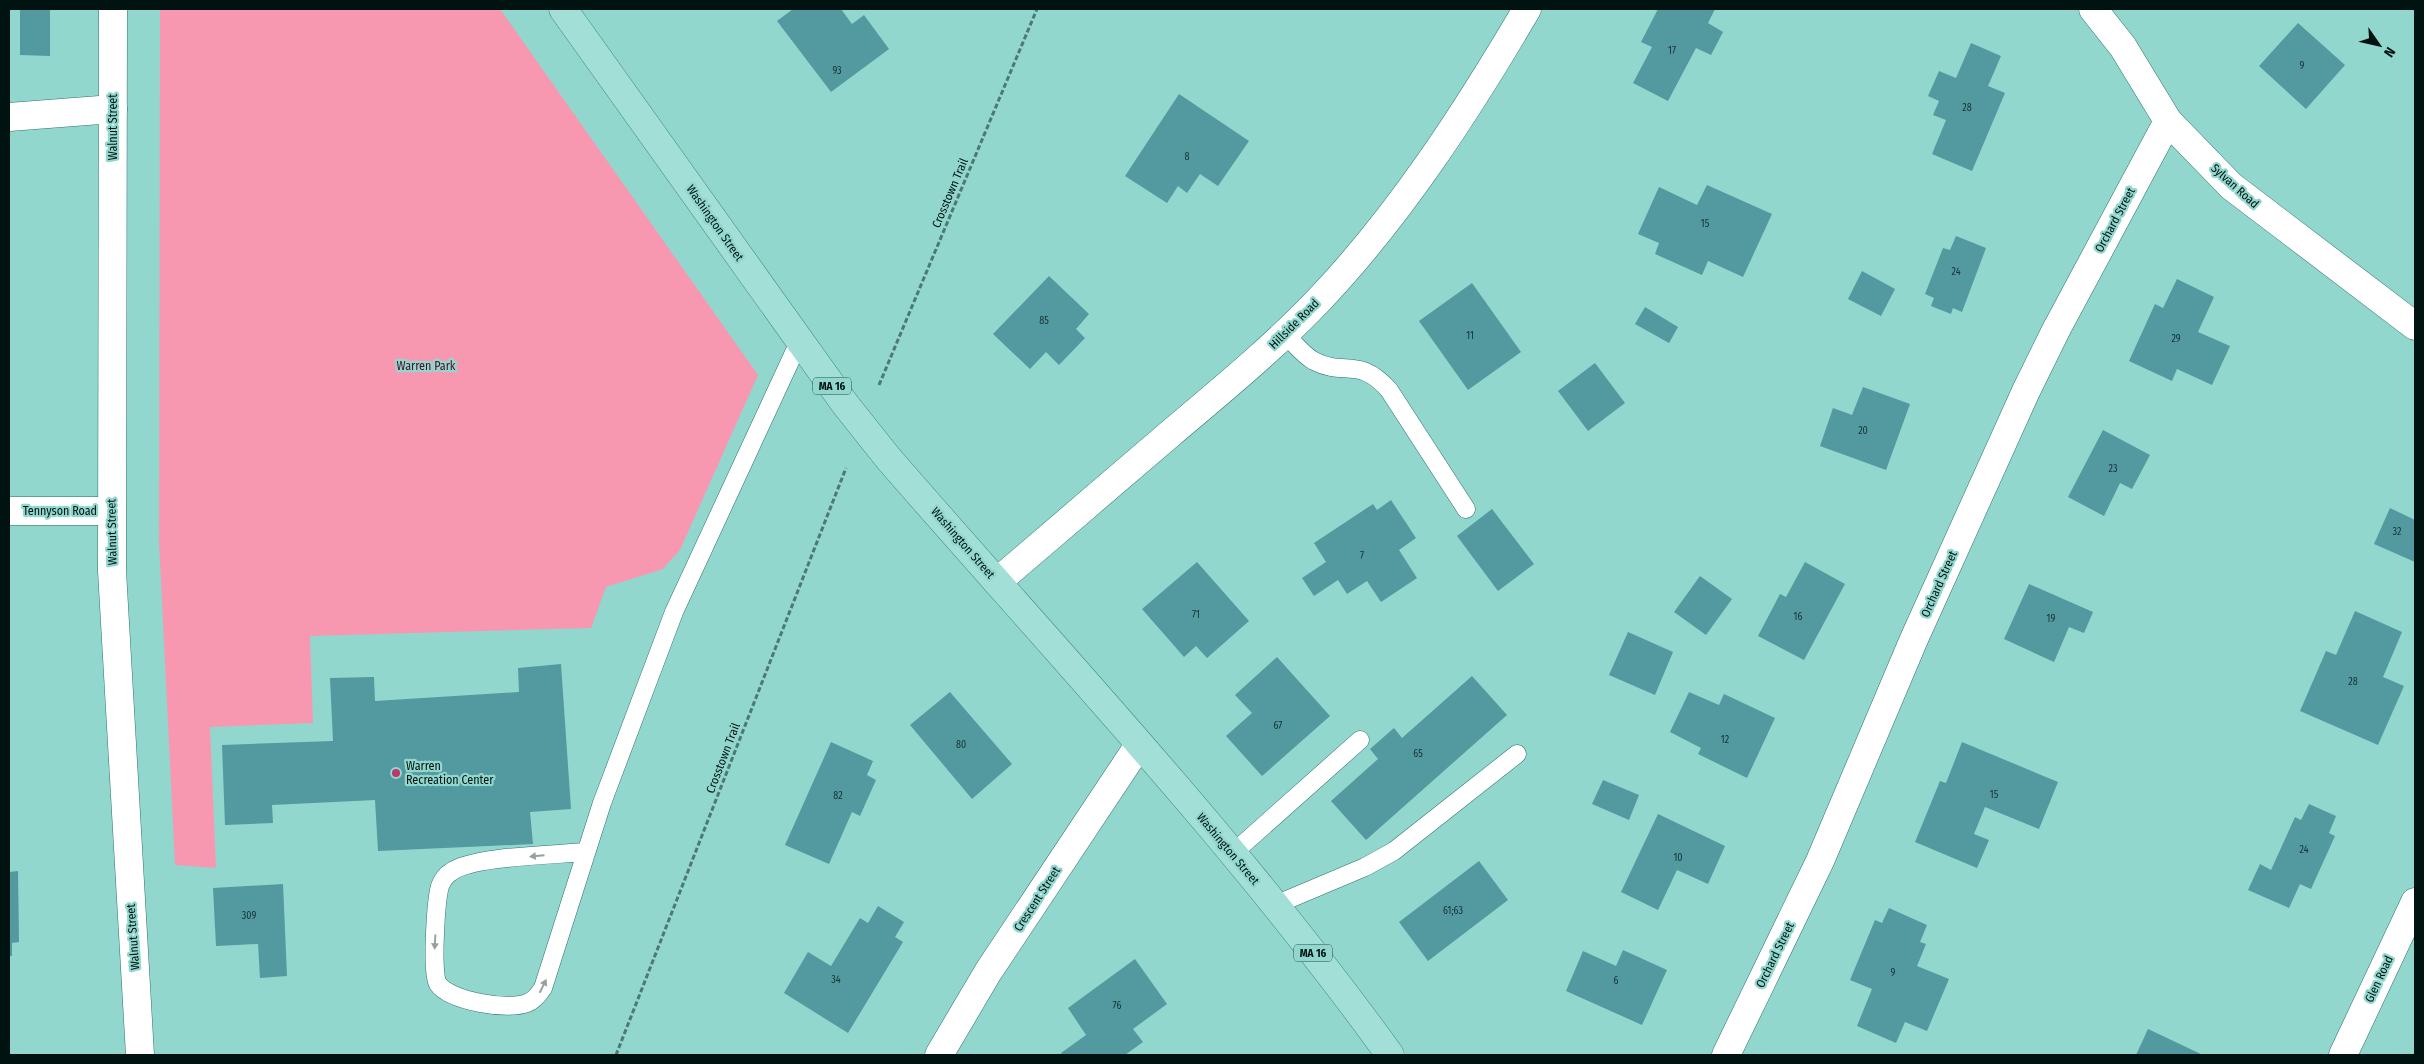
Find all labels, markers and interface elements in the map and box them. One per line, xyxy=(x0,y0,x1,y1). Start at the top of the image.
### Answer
north arrow xyxy=(2354,20,2404,70)
text: N xyxy=(2380,44,2399,60)
house number: 17 xyxy=(1668,45,1676,57)
house number: 9 xyxy=(2300,60,2305,72)
house number: 93 xyxy=(832,65,842,77)
street label: Walnut Street xyxy=(106,94,120,160)
house number: 28 xyxy=(1962,102,1972,114)
house number: 8 xyxy=(1185,151,1190,163)
street label: Crosstown Trail xyxy=(929,156,971,230)
street label: Sylvan Road xyxy=(2208,161,2262,211)
street label: Washington Street xyxy=(684,182,746,264)
street label: Orchard Street xyxy=(2092,185,2138,255)
house number: 15 xyxy=(1701,218,1710,230)
house number: 24 xyxy=(1951,266,1961,278)
street label: Hillside Road xyxy=(1266,296,1322,352)
house number: 85 xyxy=(1039,315,1049,327)
house number: 11 xyxy=(1466,330,1474,342)
house number: 29 xyxy=(2171,333,2181,345)
park label: Warren Park xyxy=(397,359,456,373)
road number: MA 16 xyxy=(813,378,851,394)
house number: 20 xyxy=(1858,425,1868,437)
house number: 23 xyxy=(2109,463,2118,475)
street label: Walnut Street xyxy=(104,499,120,565)
street label: Tennyson Road xyxy=(23,504,97,518)
street label: Washington Street xyxy=(928,505,998,581)
house number: 32 xyxy=(2393,526,2402,538)
street label: Orchard Street xyxy=(1918,548,1960,619)
house number: 7 xyxy=(1360,550,1364,562)
house number: 71 xyxy=(1192,609,1200,621)
house number: 16 xyxy=(1794,611,1802,623)
house number: 19 xyxy=(2047,613,2056,625)
house number: 28 xyxy=(2348,676,2358,688)
house number: 67 xyxy=(1274,720,1282,732)
street label: Crosstown Trail xyxy=(703,721,743,795)
house number: 12 xyxy=(1721,734,1730,746)
house number: 80 xyxy=(956,739,966,751)
house number: 65 xyxy=(1413,748,1423,760)
place label: Warren Recreation Center xyxy=(406,759,494,787)
marker: Warren Recreation Center xyxy=(390,767,402,779)
house number: 15 xyxy=(1990,789,1999,801)
house number: 82 xyxy=(833,790,843,802)
street label: Washington Street xyxy=(1194,810,1262,888)
house number: 24 xyxy=(2299,844,2309,856)
house number: 10 xyxy=(1673,852,1683,864)
one-way arrow xyxy=(529,853,545,861)
street label: Crescent Street xyxy=(1011,864,1063,934)
street label: Walnut Street xyxy=(124,903,142,971)
house number: 61;63 xyxy=(1443,905,1463,917)
house number: 309 xyxy=(242,910,256,922)
street label: Orchard Street xyxy=(1753,920,1797,990)
one-way arrow xyxy=(431,934,439,950)
road number: MA 16 xyxy=(1294,944,1332,961)
street label: Glen Road xyxy=(2362,953,2396,1005)
house number: 9 xyxy=(1891,967,1896,979)
house number: 34 xyxy=(831,974,841,986)
house number: 6 xyxy=(1614,975,1619,987)
one-way arrow xyxy=(539,978,547,993)
house number: 76 xyxy=(1113,1000,1121,1012)

